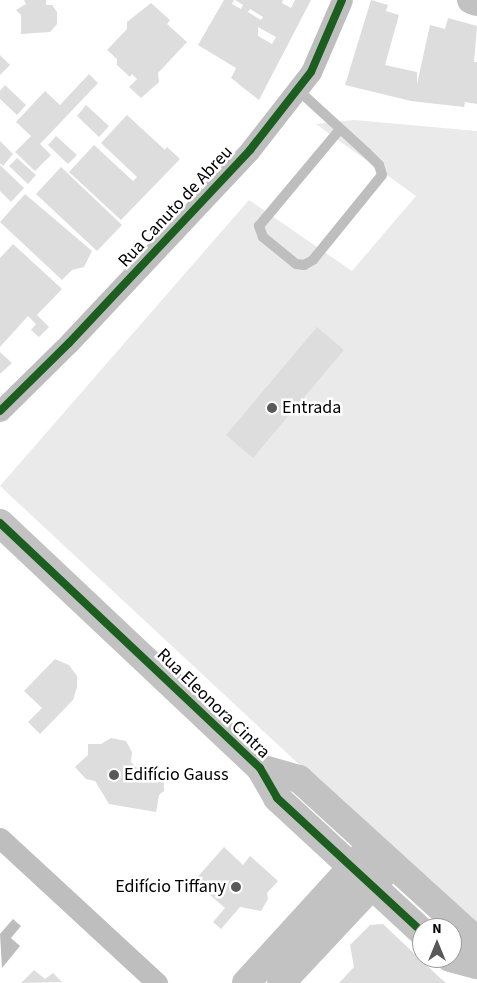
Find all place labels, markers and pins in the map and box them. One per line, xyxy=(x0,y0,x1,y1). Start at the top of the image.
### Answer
place label: Entrada xyxy=(282,397,341,419)
marker: Entrada xyxy=(266,402,278,414)
place label: Edifício Gauss xyxy=(124,764,228,786)
marker: Edifício Gauss xyxy=(108,769,120,781)
place label: Edifício Tiffany xyxy=(115,876,226,898)
marker: Edifício Tiffany xyxy=(230,881,242,893)

